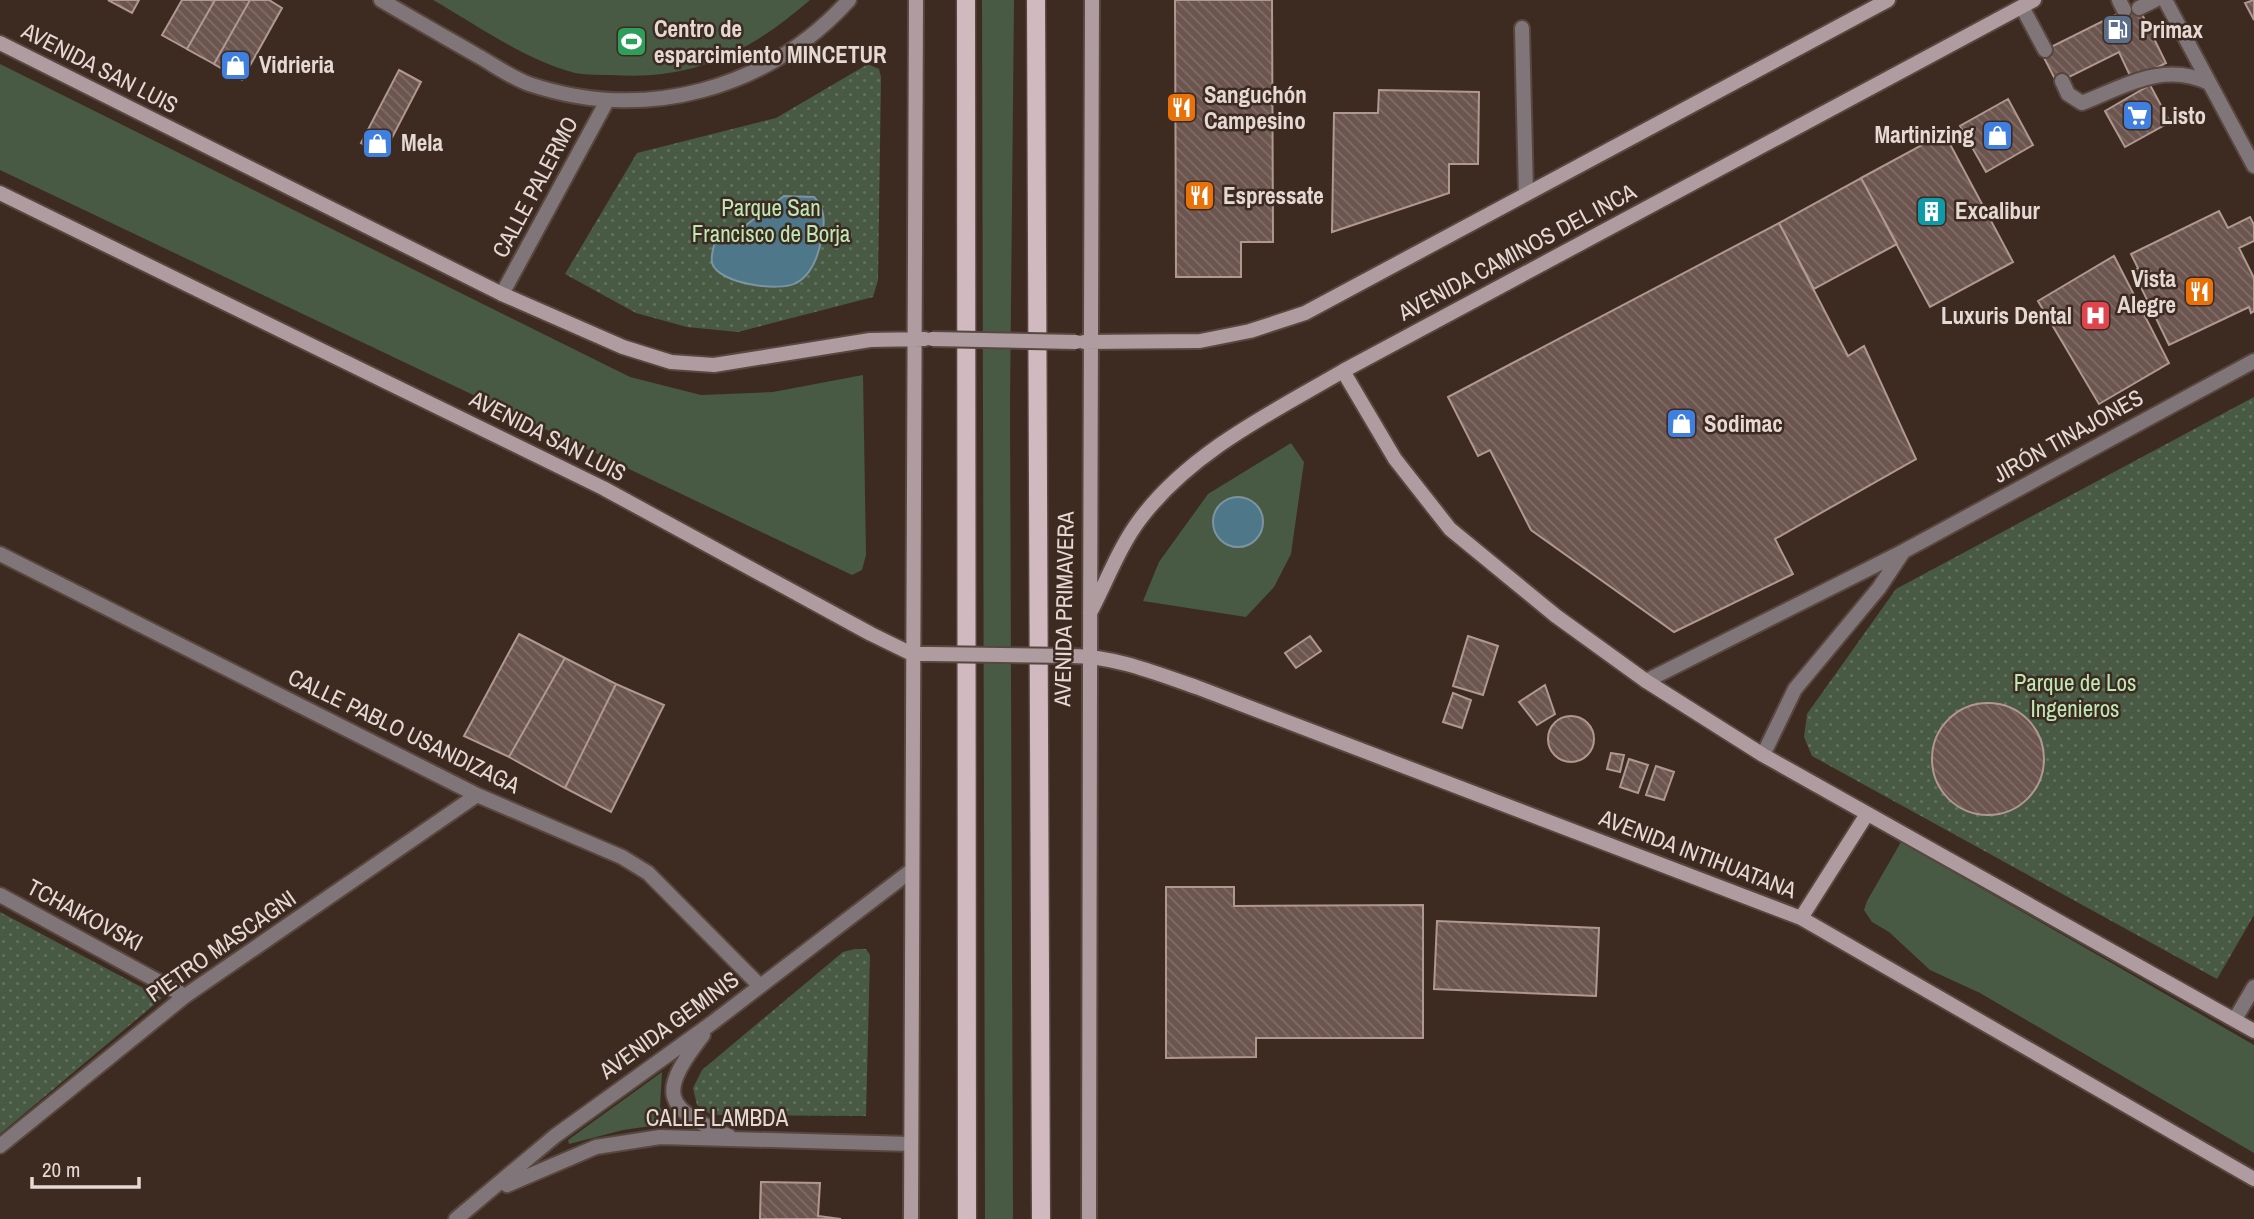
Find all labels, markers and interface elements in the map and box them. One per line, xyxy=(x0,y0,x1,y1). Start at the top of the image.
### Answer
place label: Centro de esparcimiento MINCETUR xyxy=(654,13,887,70)
fuel station icon: Primax xyxy=(2100,13,2134,47)
street label: AVENIDA SAN LUIS xyxy=(16,14,184,120)
place label: Primax xyxy=(2140,14,2203,45)
sports icon: Centro de esparcimiento MINCETUR xyxy=(614,25,648,59)
shop icon: Vidrieria xyxy=(219,48,253,82)
place label: Vidrieria xyxy=(259,49,335,80)
place label: Sanguchón Campesino xyxy=(1204,79,1307,136)
restaurant icon: Sanguchón Campesino xyxy=(1164,91,1198,125)
supermarket icon: Listo xyxy=(2121,99,2155,133)
place label: Listo xyxy=(2161,100,2206,131)
street label: CALLE PALERMO xyxy=(484,111,585,263)
shop icon: Martinizing xyxy=(1980,118,2014,152)
place label: Martinizing xyxy=(1874,119,1974,150)
shop icon: Mela xyxy=(361,126,395,160)
place label: Mela xyxy=(401,127,443,158)
street label: AVENIDA CAMINOS DEL INCA xyxy=(1392,175,1641,328)
restaurant icon: Espressate xyxy=(1183,179,1217,213)
place label: Espressate xyxy=(1223,180,1324,211)
park label: Parque San Francisco de Borja xyxy=(692,192,851,249)
building icon: Excalibur xyxy=(1915,194,1949,228)
place label: Excalibur xyxy=(1955,195,2041,226)
place label: Vista Alegre xyxy=(2117,263,2177,320)
restaurant icon: Vista Alegre xyxy=(2182,275,2216,309)
hospital icon: Luxuris Dental xyxy=(2078,299,2112,333)
place label: Luxuris Dental xyxy=(1941,300,2072,331)
street label: JIRÓN TINAJONES xyxy=(1987,381,2148,490)
street label: AVENIDA SAN LUIS xyxy=(464,382,632,488)
shop icon: Sodimac xyxy=(1664,407,1698,441)
place label: Sodimac xyxy=(1704,408,1783,439)
street label: AVENIDA PRIMAVERA xyxy=(1046,511,1081,708)
street label: CALLE PABLO USANDIZAGA xyxy=(283,661,526,800)
park label: Parque de Los Ingenieros xyxy=(2014,667,2136,724)
street label: AVENIDA INTIHUATANA xyxy=(1594,801,1801,906)
street label: TCHAIKOVSKI xyxy=(22,871,149,958)
street label: PIETRO MASCAGNI xyxy=(140,882,302,1009)
street label: AVENIDA GEMINIS xyxy=(592,963,745,1086)
street label: CALLE LAMBDA xyxy=(646,1102,789,1133)
scale bar xyxy=(32,1146,138,1190)
text: 20 m xyxy=(42,1155,80,1184)

